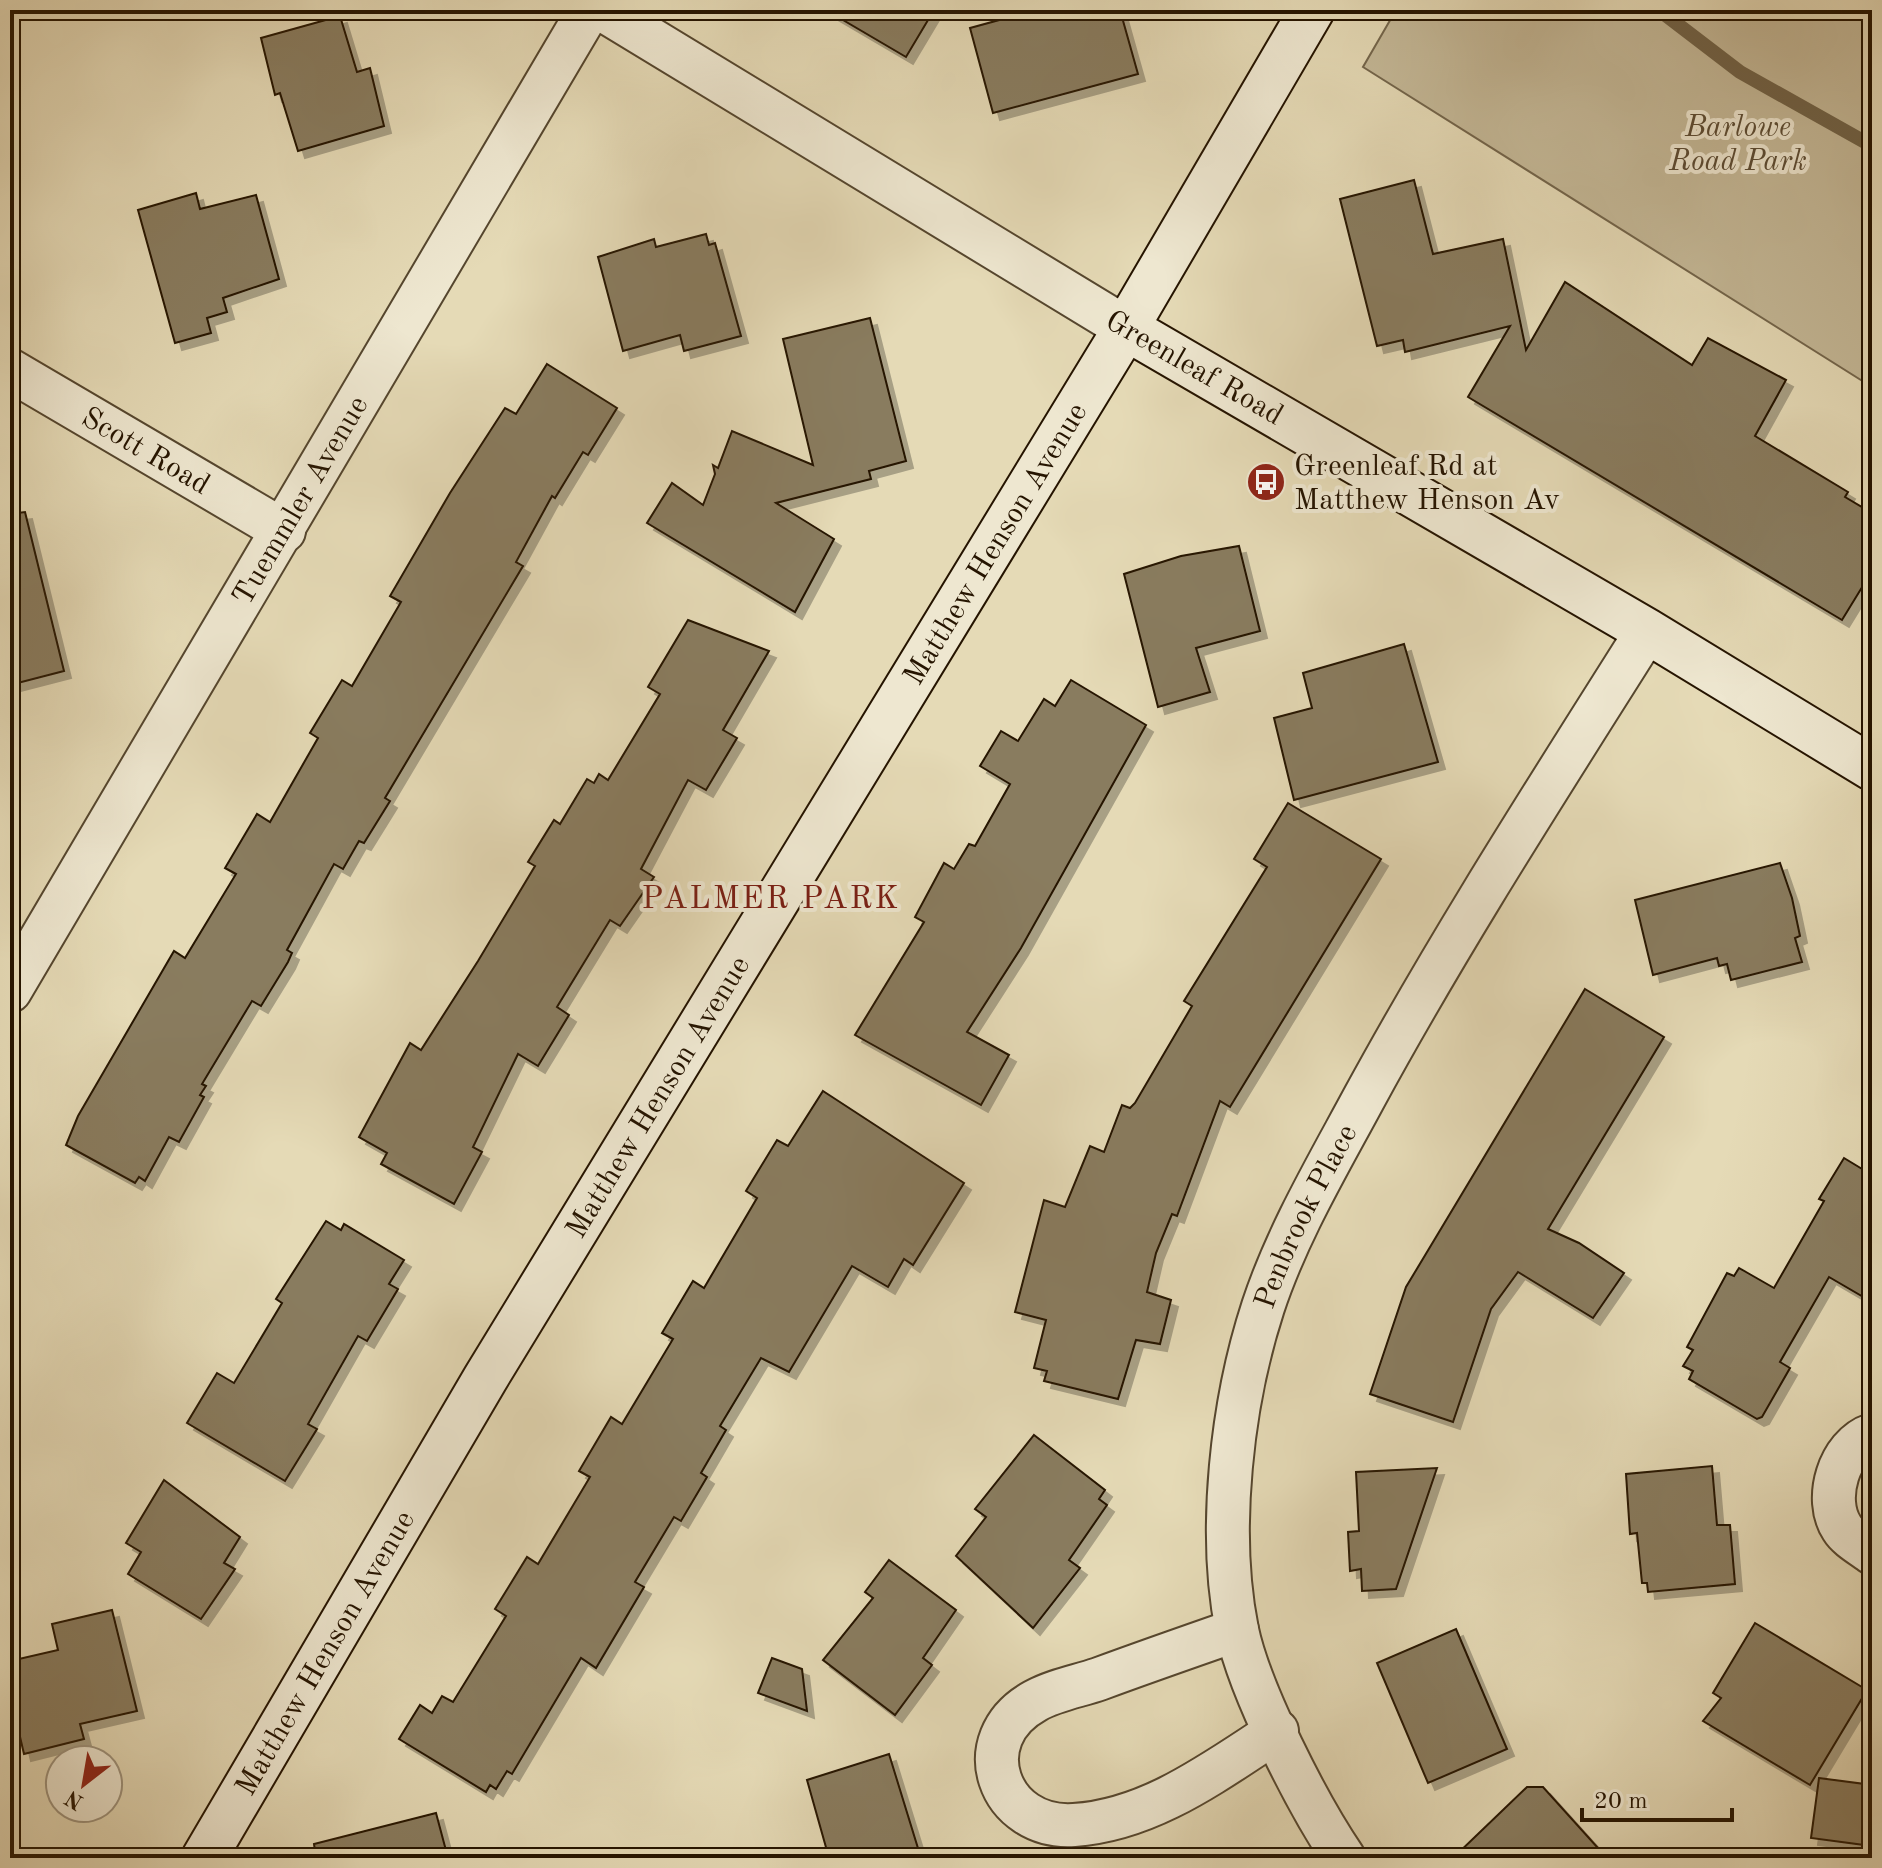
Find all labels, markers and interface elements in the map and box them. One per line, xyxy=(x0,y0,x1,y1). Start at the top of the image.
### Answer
park label: Barlowe Road Park xyxy=(1668,113,1807,177)
street label: Greenleaf Road xyxy=(1100,306,1288,432)
street label: Tuemmler Avenue xyxy=(228,392,375,611)
street label: Matthew Henson Avenue xyxy=(899,398,1094,691)
street label: Scott Road xyxy=(76,403,214,501)
place label: Greenleaf Rd at Matthew Henson Av xyxy=(1294,452,1560,516)
bus stop icon: Greenleaf Rd at Matthew Henson Av xyxy=(1245,461,1287,503)
district label: PALMER PARK xyxy=(641,884,901,916)
street label: Matthew Henson Avenue xyxy=(562,951,756,1244)
street label: Penbrook Place xyxy=(1251,1120,1364,1313)
street label: Matthew Henson Avenue xyxy=(231,1506,421,1801)
north arrow xyxy=(44,1744,124,1824)
scale bar xyxy=(1582,1772,1732,1822)
text: N xyxy=(62,1786,88,1813)
text: 20 m xyxy=(1594,1790,1648,1814)

